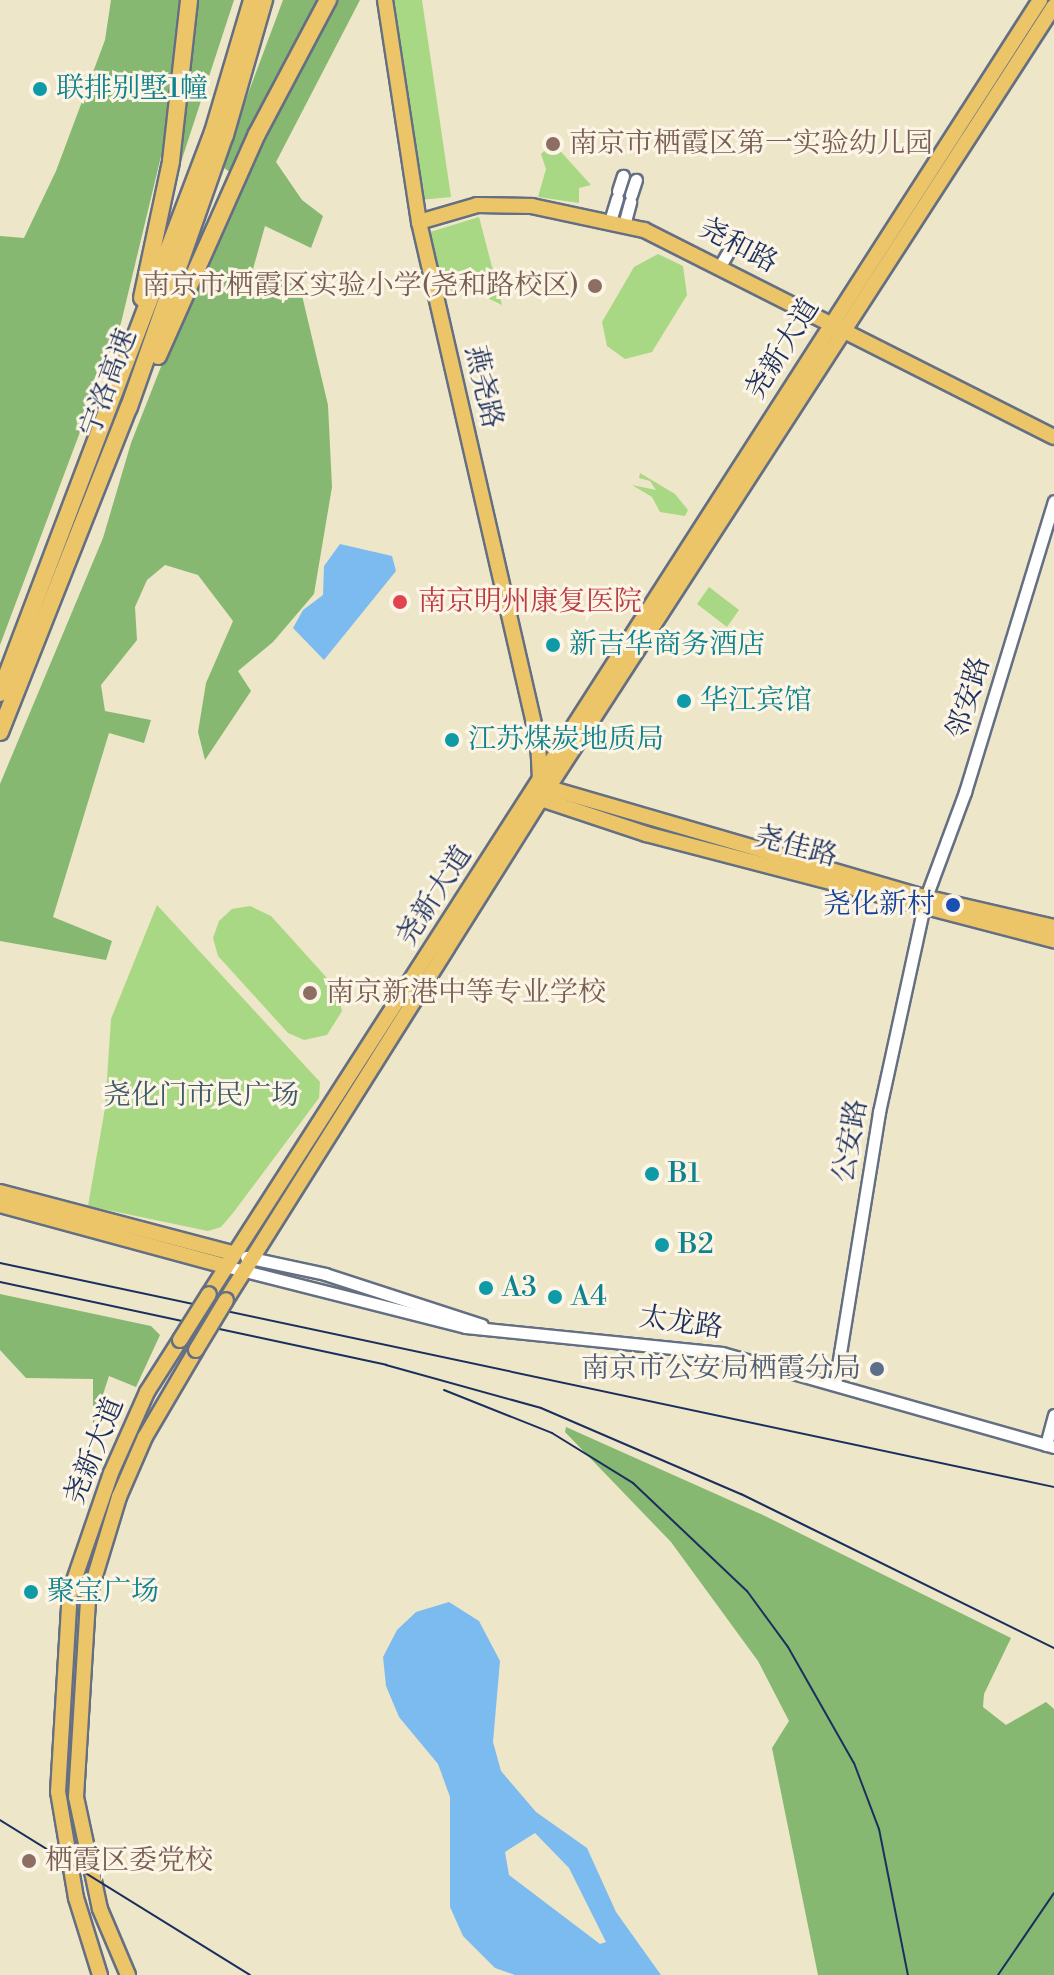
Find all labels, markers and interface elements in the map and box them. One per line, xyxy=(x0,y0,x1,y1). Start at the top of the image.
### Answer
place label: 联排别墅1幢 xyxy=(56,72,208,106)
marker: 联排别墅1幢 xyxy=(31,80,49,98)
place label: 南京市栖霞区第一实验幼儿园 xyxy=(569,127,933,161)
marker: 南京市栖霞区第一实验幼儿园 xyxy=(544,135,562,153)
street label: 尧和路 xyxy=(693,211,783,281)
place label: 南京市栖霞区实验小学(尧和路校区) xyxy=(142,269,579,303)
marker: 南京市栖霞区实验小学(尧和路校区) xyxy=(586,277,604,295)
street label: 尧新大道 xyxy=(739,293,827,405)
street label: 宁洛高速 xyxy=(74,325,144,441)
street label: 燕尧路 xyxy=(457,342,509,432)
place label: 南京明州康复医院 xyxy=(418,585,642,619)
marker: 南京明州康复医院 xyxy=(389,591,411,613)
place label: 新吉华商务酒店 xyxy=(569,628,765,662)
marker: 新吉华商务酒店 xyxy=(544,636,562,654)
street label: 邻安路 xyxy=(941,653,997,743)
place label: 华江宾馆 xyxy=(700,684,812,718)
marker: 华江宾馆 xyxy=(675,692,693,710)
place label: 江苏煤炭地质局 xyxy=(468,723,664,757)
marker: 江苏煤炭地质局 xyxy=(443,731,461,749)
street label: 尧佳路 xyxy=(751,820,841,874)
street label: 尧新大道 xyxy=(390,840,480,952)
place label: 尧化新村 xyxy=(823,888,935,922)
marker: 尧化新村 xyxy=(942,894,964,916)
place label: 南京新港中等专业学校 xyxy=(326,976,606,1010)
marker: 南京新港中等专业学校 xyxy=(301,984,319,1002)
park label: 尧化门市民广场 xyxy=(103,1079,299,1113)
street label: 公安路 xyxy=(827,1097,875,1185)
place label: B1 xyxy=(668,1157,700,1191)
marker: B1 xyxy=(643,1165,661,1183)
place label: B2 xyxy=(678,1228,714,1262)
marker: B2 xyxy=(653,1236,671,1254)
place label: A3 xyxy=(502,1271,537,1305)
marker: A3 xyxy=(477,1279,495,1297)
place label: A4 xyxy=(571,1280,607,1314)
marker: A4 xyxy=(546,1288,564,1306)
street label: 太龙路 xyxy=(637,1301,725,1345)
place label: 南京市公安局栖霞分局 xyxy=(581,1352,861,1386)
marker: 南京市公安局栖霞分局 xyxy=(868,1360,886,1378)
street label: 尧新大道 xyxy=(58,1393,132,1509)
place label: 聚宝广场 xyxy=(47,1575,159,1609)
marker: 聚宝广场 xyxy=(22,1583,40,1601)
place label: 栖霞区委党校 xyxy=(45,1844,213,1878)
marker: 栖霞区委党校 xyxy=(20,1852,38,1870)

